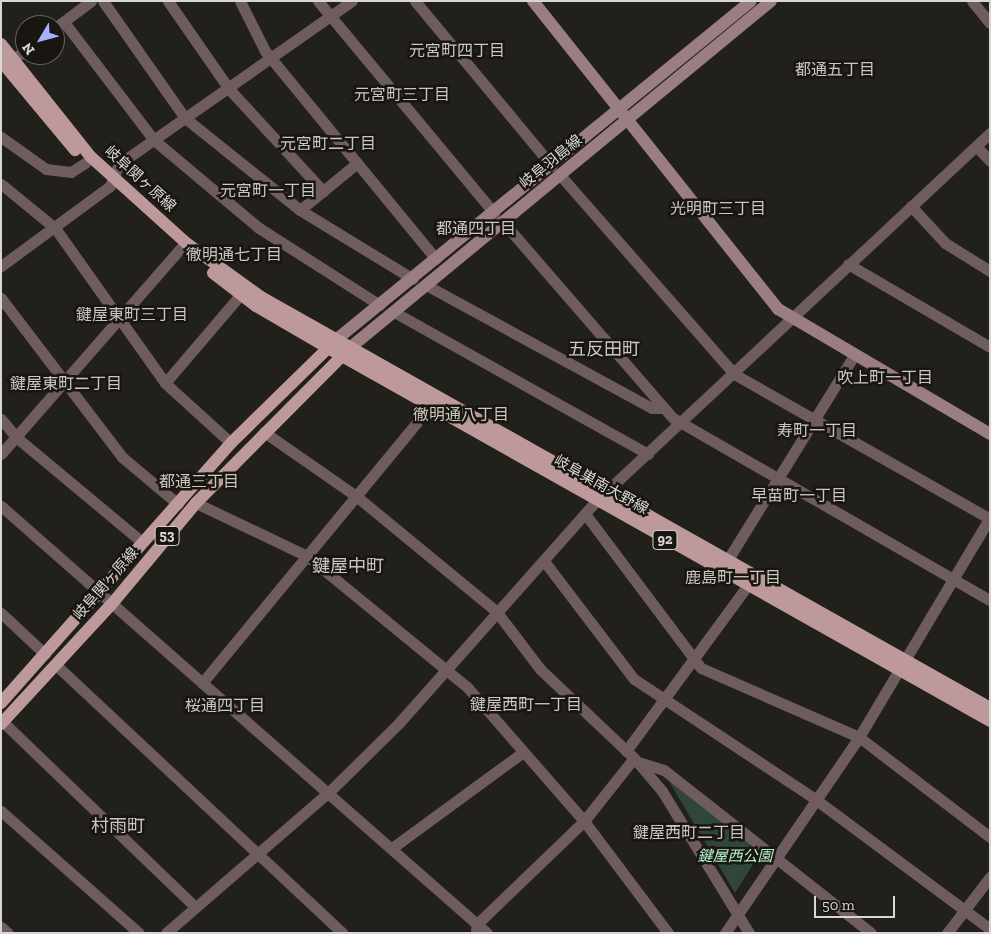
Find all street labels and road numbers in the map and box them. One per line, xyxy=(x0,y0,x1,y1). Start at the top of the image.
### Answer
street label: 岐阜羽島線 xyxy=(516,131,586,193)
street label: 岐阜関ヶ原線 xyxy=(101,142,179,216)
street label: 岐阜巣南大野線 xyxy=(551,452,651,518)
road number: 53 xyxy=(154,524,180,548)
road number: 92 xyxy=(651,528,679,552)
street label: 岐阜関ヶ原線 xyxy=(70,544,142,624)

